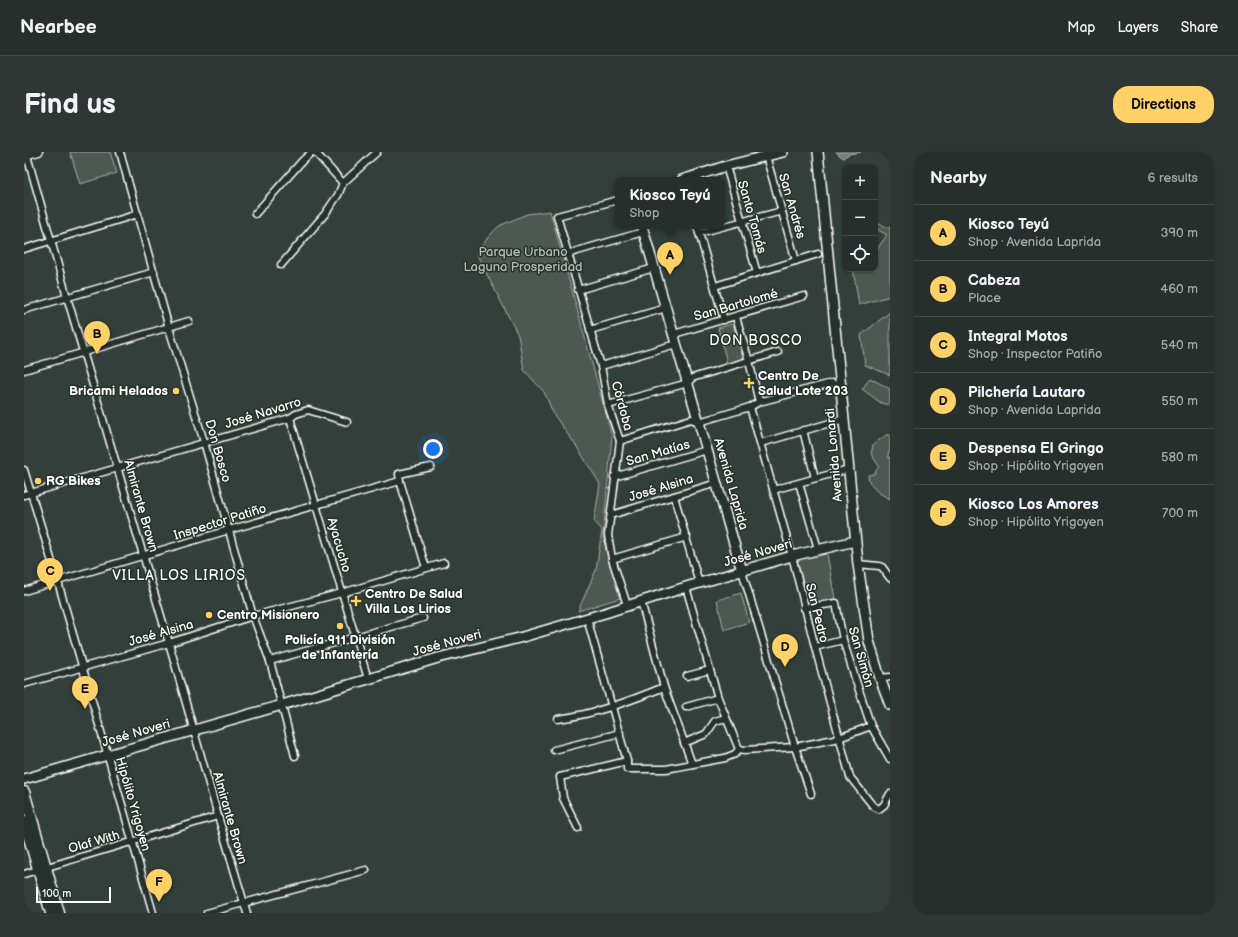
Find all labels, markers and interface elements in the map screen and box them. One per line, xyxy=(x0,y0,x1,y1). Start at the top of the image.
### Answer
text: Nearbee xyxy=(20,16,97,39)
text: Map xyxy=(1067,19,1095,36)
text: Layers xyxy=(1117,19,1159,36)
text: Share xyxy=(1181,19,1218,36)
button: Directions xyxy=(1113,86,1214,123)
text: Find us xyxy=(24,88,116,121)
map controls xyxy=(842,164,878,272)
button: + xyxy=(842,164,878,200)
text: Nearby xyxy=(930,168,987,188)
text: 6 results xyxy=(1148,170,1198,186)
street label: San Andrés xyxy=(775,171,809,241)
popup xyxy=(615,177,725,229)
street label: Santo Tomás xyxy=(734,179,770,256)
text: Kiosco Teyú xyxy=(630,186,711,205)
button: − xyxy=(842,200,878,236)
text: Shop xyxy=(630,205,659,221)
text: Kiosco Teyú xyxy=(968,215,1049,234)
text: A xyxy=(939,225,947,241)
text: 390 m xyxy=(1161,225,1198,241)
text: Shop · Avenida Laprida xyxy=(968,234,1101,250)
button: locate xyxy=(842,236,878,272)
pin: A xyxy=(657,242,683,275)
park label: Parque Urbano Laguna Prosperidad xyxy=(463,244,583,275)
text: Cabeza xyxy=(968,271,1020,290)
text: B xyxy=(938,281,948,297)
text: 460 m xyxy=(1160,281,1198,297)
street label: San Bartolomé xyxy=(692,285,780,325)
text: Place xyxy=(968,290,1001,306)
pin: B xyxy=(84,321,110,354)
text: Integral Motos xyxy=(968,327,1068,346)
district label: DON BOSCO xyxy=(709,332,803,349)
text: C xyxy=(938,337,948,353)
text: 540 m xyxy=(1161,337,1198,353)
text: Shop · Inspector Patiño xyxy=(968,346,1102,362)
place label: Centro De Salud Lote 203 xyxy=(758,368,848,399)
marker: Centro De Salud Lote 203 xyxy=(743,377,755,389)
street label: Córdoba xyxy=(608,379,636,433)
place label: Bricami Helados xyxy=(69,383,168,399)
text: Pilchería Lautaro xyxy=(968,383,1085,402)
marker: Bricami Helados xyxy=(171,386,181,396)
text: D xyxy=(938,393,948,409)
text: 550 m xyxy=(1161,393,1198,409)
street label: José Navarro xyxy=(223,394,303,432)
text: Shop · Avenida Laprida xyxy=(968,402,1101,418)
street label: Avenida Lonardi xyxy=(822,407,846,503)
street label: Don Bosco xyxy=(201,418,235,484)
street label: San Matías xyxy=(624,436,692,470)
street label: Avenida Laprida xyxy=(710,436,752,532)
your location xyxy=(423,439,443,459)
text: Despensa El Gringo xyxy=(968,439,1104,458)
text: E xyxy=(939,449,947,465)
text: 580 m xyxy=(1161,449,1198,465)
street label: Almirante Brown xyxy=(120,458,162,554)
text: Shop · Hipólito Yrigoyen xyxy=(968,458,1104,474)
street label: José Alsina xyxy=(627,471,695,505)
place label: RG Bikes xyxy=(46,473,101,489)
marker: RG Bikes xyxy=(33,476,43,486)
text: Kiosco Los Amores xyxy=(968,495,1099,514)
street label: Inspector Patiño xyxy=(172,500,268,544)
text: F xyxy=(939,505,947,521)
text: 700 m xyxy=(1162,505,1198,521)
text: Shop · Hipólito Yrigoyen xyxy=(968,514,1104,530)
street label: Ayacucho xyxy=(324,516,354,574)
street label: José Noveri xyxy=(722,536,794,570)
pin: C xyxy=(37,558,63,591)
district label: VILLA LOS LIRIOS xyxy=(112,567,246,584)
street label: San Pedro xyxy=(802,582,832,644)
place label: Centro De Salud Villa Los Lirios xyxy=(365,586,463,617)
marker: Centro De Salud Villa Los Lirios xyxy=(350,595,362,607)
place label: Centro Misionero xyxy=(217,607,320,623)
marker: Centro Misionero xyxy=(204,610,214,620)
street label: José Alsina xyxy=(127,616,195,650)
marker: Policía 911 División de Infantería xyxy=(335,621,345,631)
street label: San Simón xyxy=(845,625,877,689)
street label: José Noveri xyxy=(411,626,483,660)
place label: Policía 911 División de Infantería xyxy=(285,632,395,663)
pin: D xyxy=(772,634,798,667)
pin: E xyxy=(72,676,98,709)
street label: José Noveri xyxy=(100,716,172,750)
street label: Hipólito Yrigoyen xyxy=(112,755,154,853)
street label: Almirante Brown xyxy=(209,770,251,866)
street label: Olaf With xyxy=(67,827,121,857)
pin: F xyxy=(146,869,172,902)
scale bar xyxy=(36,885,111,904)
text: 100 m xyxy=(42,887,71,900)

